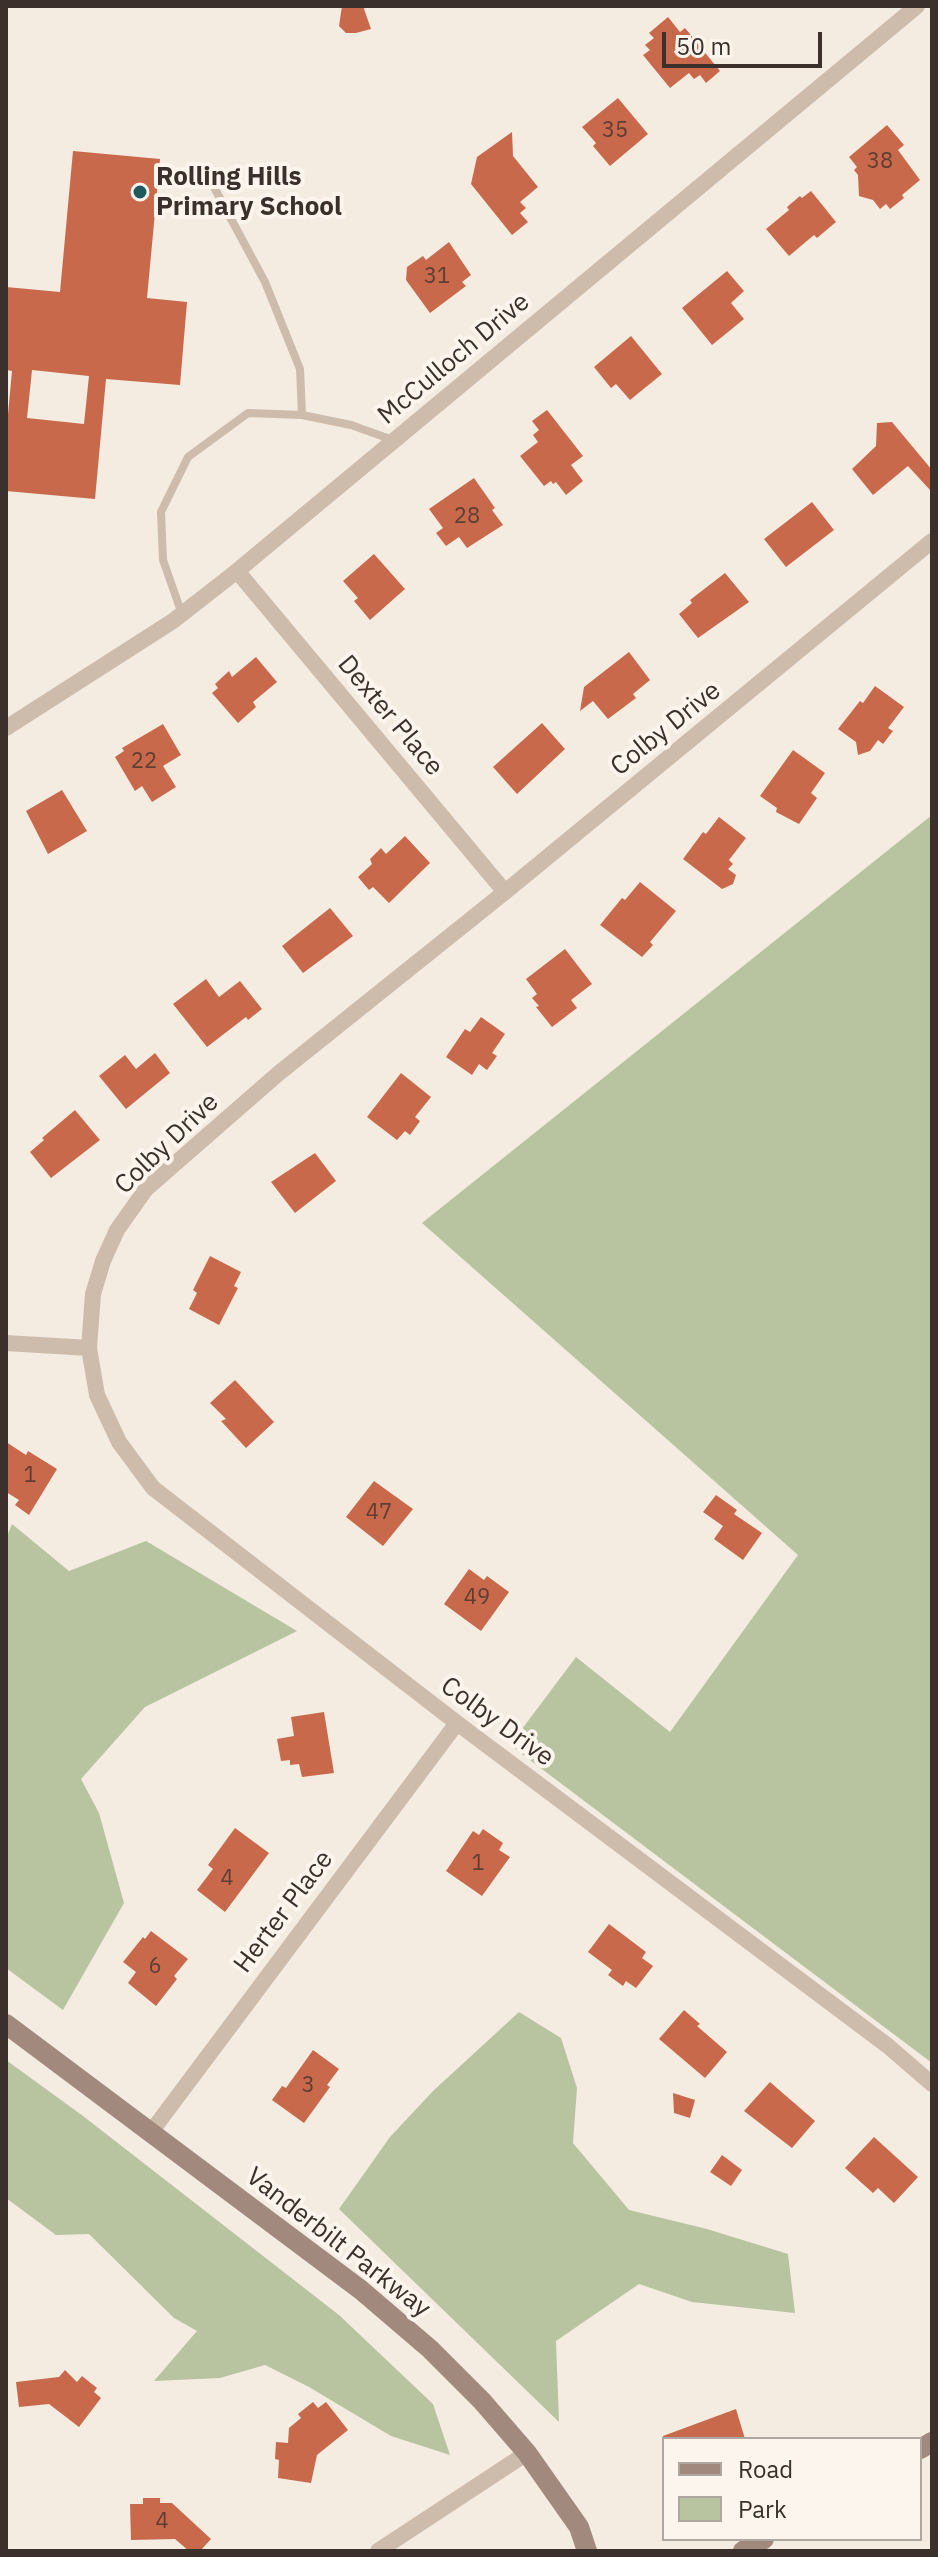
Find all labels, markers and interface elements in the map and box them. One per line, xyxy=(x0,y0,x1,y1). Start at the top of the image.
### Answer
scale bar xyxy=(666,16,826,66)
text: 50 m xyxy=(676,30,731,62)
house number: 35 xyxy=(602,118,628,144)
house number: 38 xyxy=(867,149,893,175)
place label: Rolling Hills Primary School xyxy=(156,161,342,222)
marker: Rolling Hills Primary School xyxy=(131,183,149,201)
house number: 31 xyxy=(424,264,450,290)
street label: McCulloch Drive xyxy=(372,287,536,431)
house number: 28 xyxy=(454,504,480,530)
street label: Dexter Place xyxy=(331,649,449,783)
street label: Colby Drive xyxy=(605,675,727,783)
house number: 22 xyxy=(131,749,157,775)
street label: Colby Drive xyxy=(109,1087,225,1201)
house number: 1 xyxy=(23,1463,37,1489)
house number: 47 xyxy=(366,1500,392,1526)
house number: 49 xyxy=(464,1585,490,1611)
street label: Colby Drive xyxy=(434,1671,560,1773)
street label: Herter Place xyxy=(228,1845,340,1979)
house number: 1 xyxy=(471,1851,485,1877)
house number: 4 xyxy=(220,1866,234,1892)
house number: 6 xyxy=(148,1954,162,1980)
house number: 3 xyxy=(301,2073,315,2099)
street label: Vanderbilt Parkway xyxy=(240,2161,436,2325)
legend xyxy=(662,2437,922,2541)
text: Road xyxy=(738,2453,793,2485)
text: Park xyxy=(738,2493,787,2525)
house number: 4 xyxy=(155,2509,169,2535)

